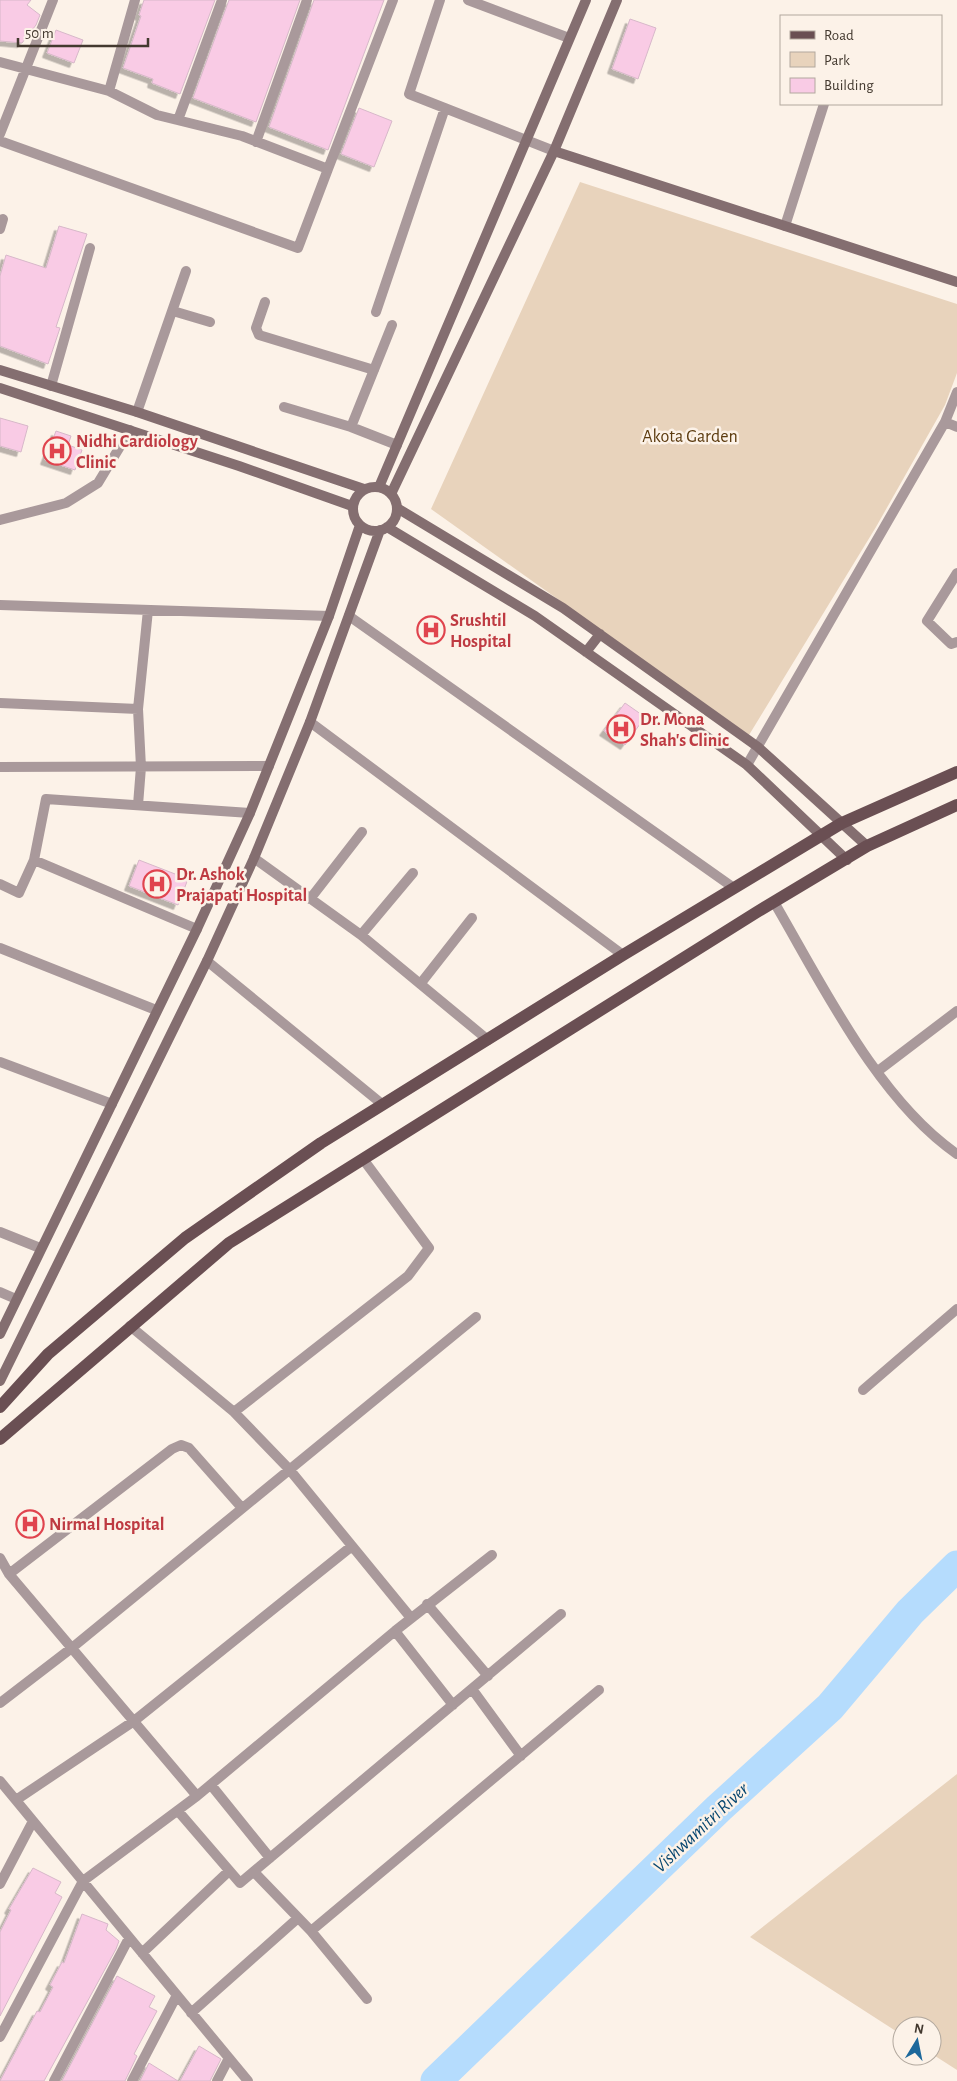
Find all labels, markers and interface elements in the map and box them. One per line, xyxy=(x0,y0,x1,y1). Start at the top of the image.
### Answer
scale bar xyxy=(18,15,148,47)
legend xyxy=(780,15,942,105)
text: 50 m xyxy=(25,26,54,41)
text: Road xyxy=(824,28,854,43)
text: Park xyxy=(824,53,850,68)
text: Building xyxy=(824,78,874,93)
park label: Akota Garden xyxy=(642,428,738,446)
place label: Nidhi Cardiology Clinic xyxy=(76,433,199,472)
hospital icon: Nidhi Cardiology Clinic xyxy=(42,436,72,466)
place label: Srushtil Hospital xyxy=(450,612,511,651)
hospital icon: Srushtil Hospital xyxy=(416,615,446,645)
place label: Dr. Mona Shah's Clinic xyxy=(640,711,729,750)
hospital icon: Dr. Mona Shah's Clinic xyxy=(606,714,636,744)
place label: Dr. Ashok Prajapati Hospital xyxy=(176,866,307,905)
hospital icon: Dr. Ashok Prajapati Hospital xyxy=(142,869,172,899)
hospital icon: Nirmal Hospital xyxy=(15,1509,45,1539)
place label: Nirmal Hospital xyxy=(49,1516,165,1534)
water label: Vishwamitri River xyxy=(650,1779,753,1877)
north arrow xyxy=(892,2016,942,2066)
text: N xyxy=(913,2021,925,2037)

